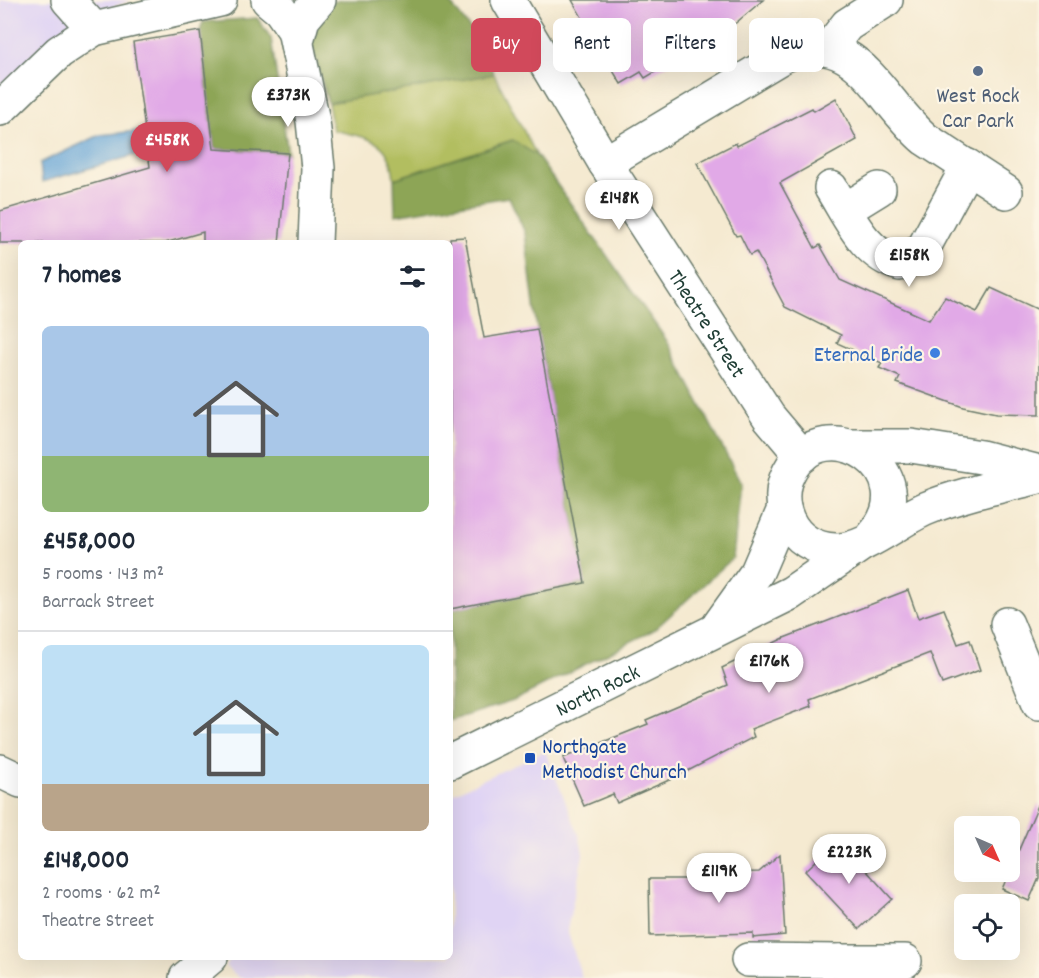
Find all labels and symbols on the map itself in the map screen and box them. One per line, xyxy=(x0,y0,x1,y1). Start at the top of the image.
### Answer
marker: West Rock Car Park xyxy=(971,64,985,78)
pin: £373K xyxy=(246,77,330,128)
place label: West Rock Car Park xyxy=(936,82,1020,138)
pin: £458K xyxy=(125,122,209,173)
pin: £148K xyxy=(577,180,661,231)
pin: £158K xyxy=(867,237,951,288)
street label: Theatre Street xyxy=(659,265,752,385)
place label: Eternal Bride xyxy=(814,341,923,372)
marker: Eternal Bride xyxy=(928,346,942,360)
pin: £176K xyxy=(727,643,811,694)
street label: North Rock xyxy=(551,658,646,726)
place label: Northgate Methodist Church xyxy=(542,733,687,789)
marker: Northgate Methodist Church xyxy=(523,751,537,765)
north arrow xyxy=(954,816,1020,882)
pin: £223K xyxy=(807,834,891,885)
pin: £119K xyxy=(677,853,761,904)

